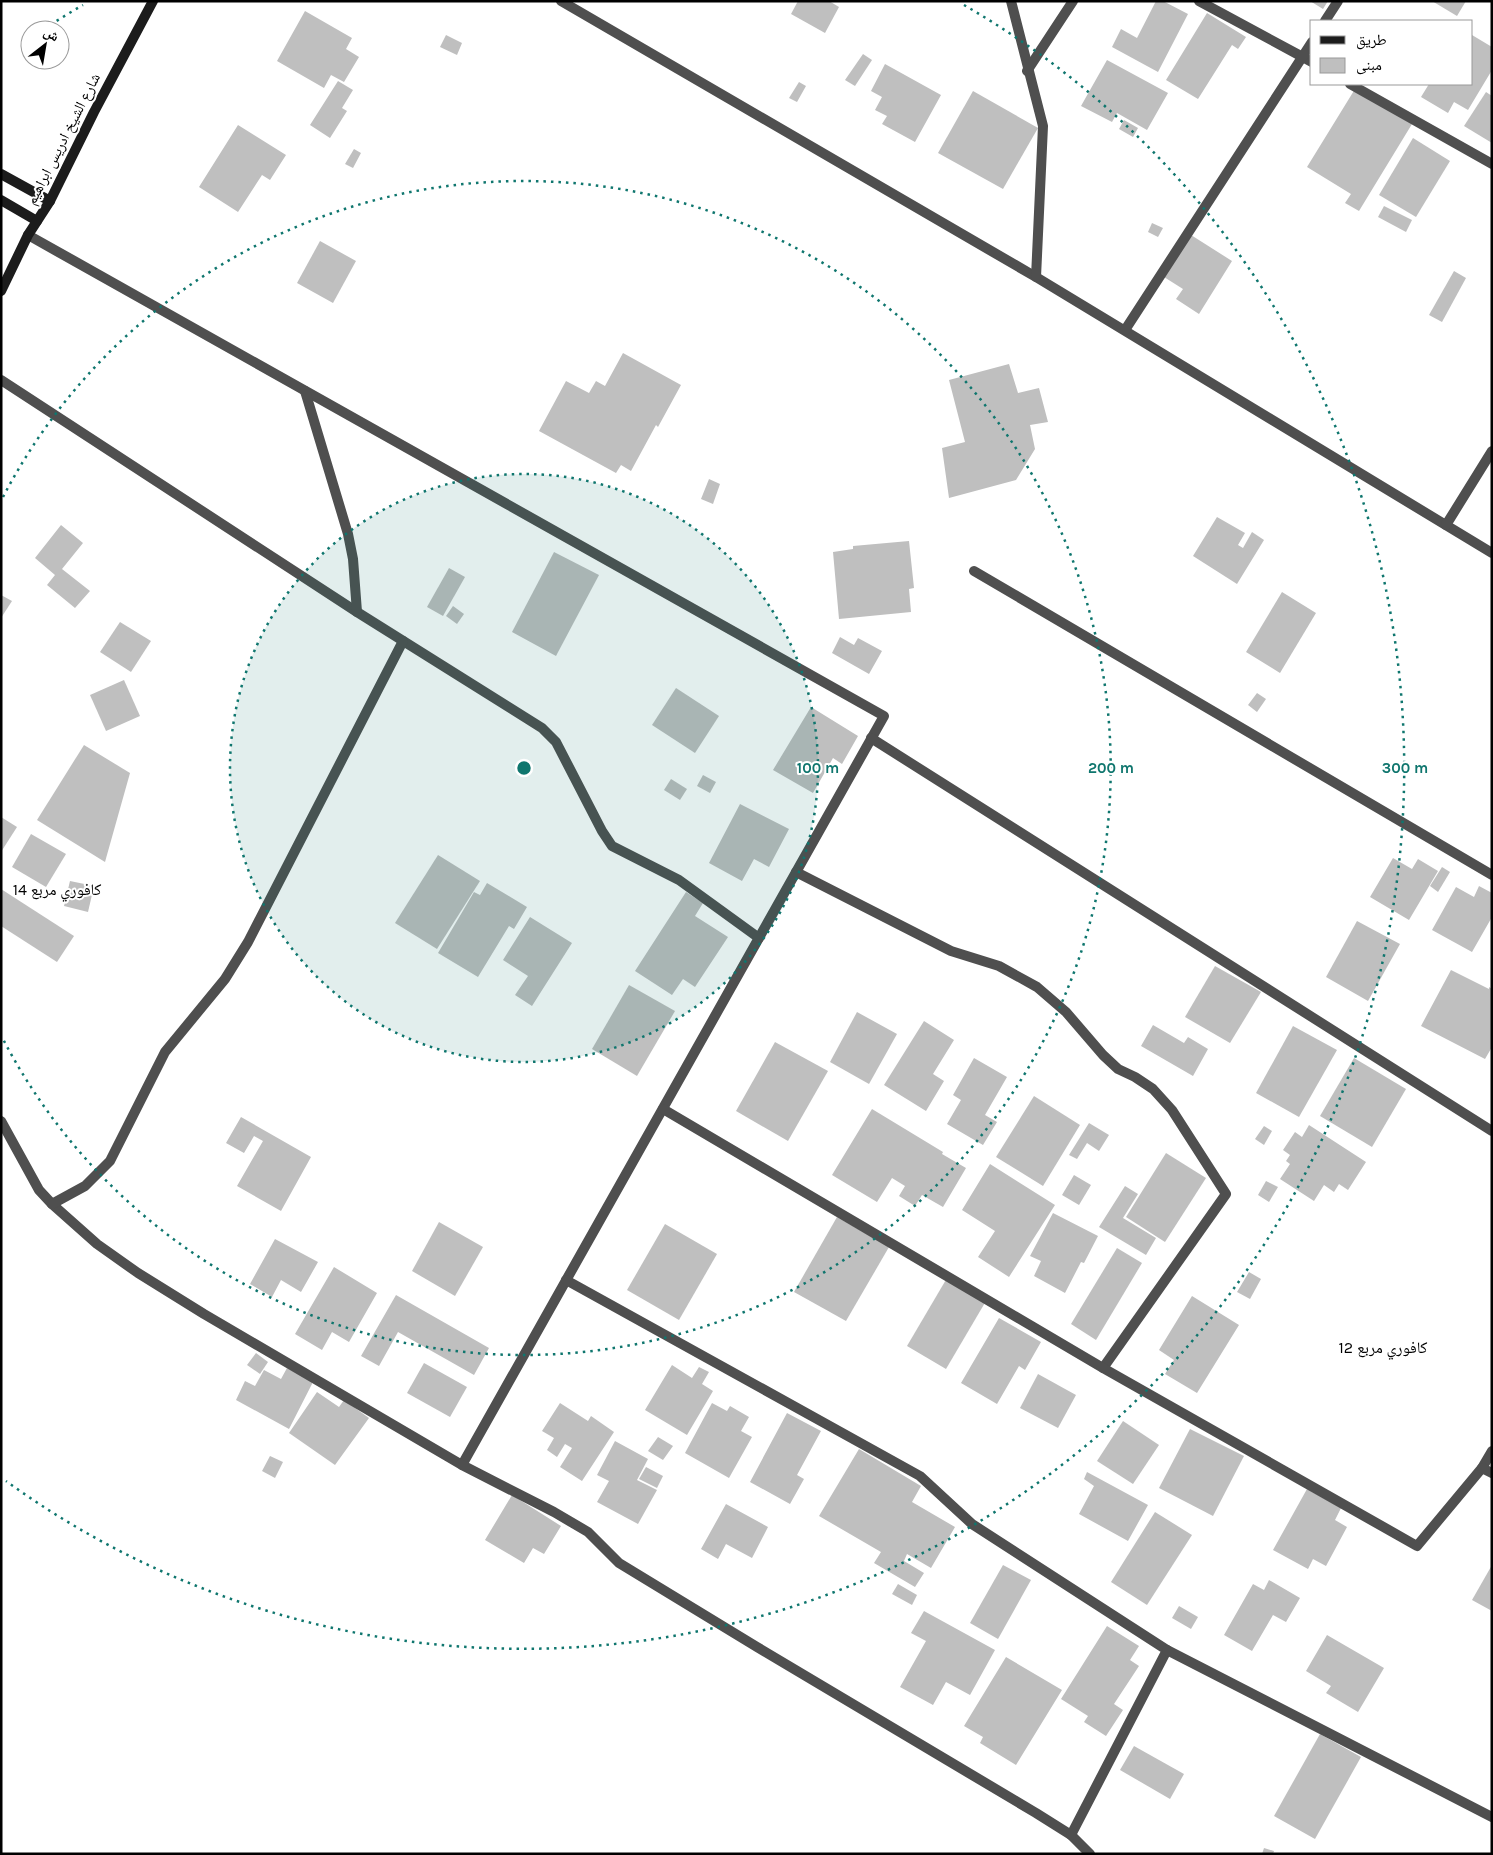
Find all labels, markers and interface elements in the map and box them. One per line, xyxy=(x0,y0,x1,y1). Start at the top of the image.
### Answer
north arrow xyxy=(20,20,70,70)
legend xyxy=(1310,20,1473,85)
text: ش xyxy=(41,23,62,45)
text: طريق xyxy=(1356,31,1387,50)
text: مبنى xyxy=(1356,56,1382,75)
street label: شارع الشيخ ادريس ابراهيم xyxy=(22,70,105,208)
centre of rings xyxy=(515,759,533,777)
text: 100 m xyxy=(797,759,839,777)
text: 200 m xyxy=(1088,759,1134,777)
text: 300 m xyxy=(1382,759,1428,777)
district label: كافوري مربع 14 xyxy=(13,880,102,902)
district label: كافوري مربع 12 xyxy=(1339,1338,1428,1360)

